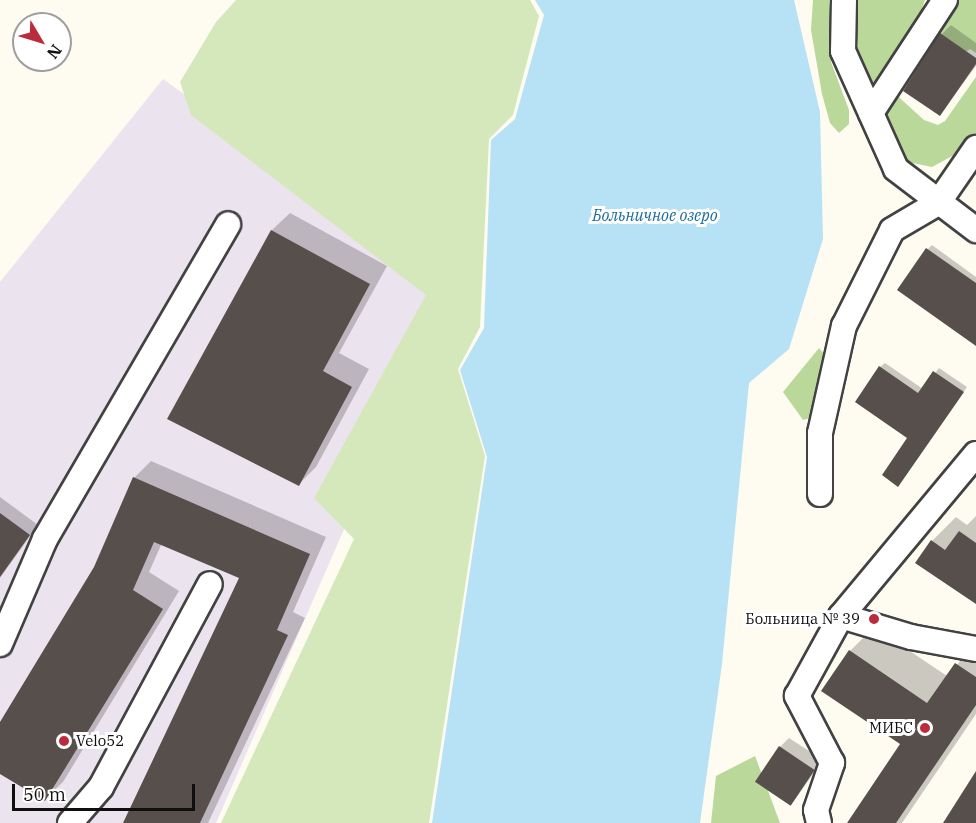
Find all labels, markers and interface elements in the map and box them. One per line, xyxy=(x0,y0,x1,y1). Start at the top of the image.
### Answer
north arrow xyxy=(12,12,72,72)
text: N xyxy=(43,41,66,63)
water label: Больничное озеро xyxy=(592,205,718,225)
place label: Больница № 39 xyxy=(745,610,860,628)
marker: Больница № 39 xyxy=(865,610,883,628)
place label: МИБС xyxy=(869,719,913,737)
marker: МИБС xyxy=(918,721,932,735)
place label: Velo52 xyxy=(76,732,124,750)
marker: Velo52 xyxy=(57,734,71,748)
scale bar xyxy=(15,772,198,810)
text: 50 m xyxy=(23,783,66,806)

